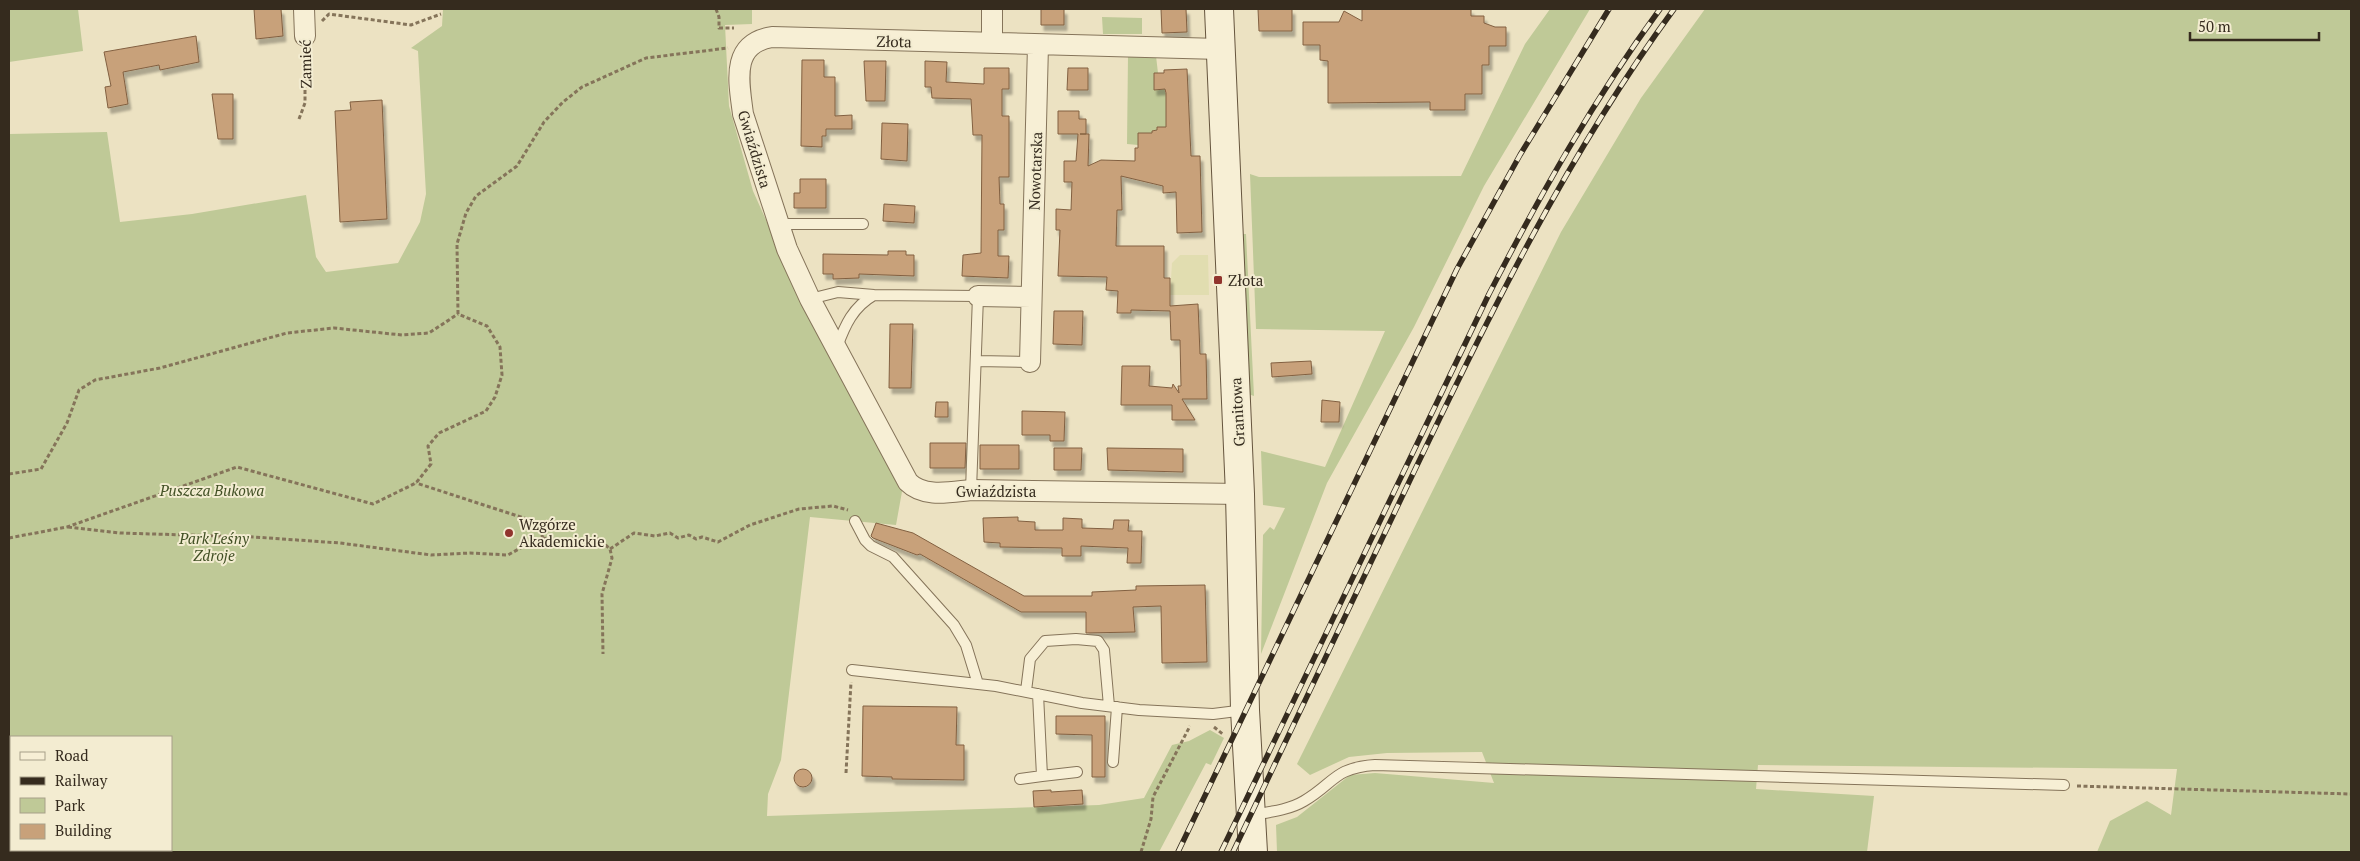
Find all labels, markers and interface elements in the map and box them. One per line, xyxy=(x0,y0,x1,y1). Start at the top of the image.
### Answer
scale bar xyxy=(2190,10,2319,42)
text: 50 m xyxy=(2198,16,2231,36)
street label: Złota xyxy=(876,31,912,51)
street label: Zamieć xyxy=(295,39,315,89)
street label: Gwiaździsta xyxy=(734,108,776,191)
street label: Nowotarska xyxy=(1024,131,1046,211)
place label: Złota xyxy=(1228,270,1264,290)
marker: Złota xyxy=(1212,274,1224,286)
street label: Granitowa xyxy=(1225,376,1249,447)
park label: Puszcza Bukowa xyxy=(159,480,264,500)
street label: Gwiaździsta xyxy=(956,481,1037,501)
place label: Wzgórze Akademickie xyxy=(519,514,605,551)
marker: Wzgórze Akademickie xyxy=(503,527,515,539)
park label: Park Leśny Zdroje xyxy=(178,528,250,565)
legend xyxy=(10,736,172,851)
text: Road xyxy=(55,745,88,765)
text: Railway xyxy=(55,770,108,790)
text: Park xyxy=(55,795,85,815)
text: Building xyxy=(55,820,113,840)

